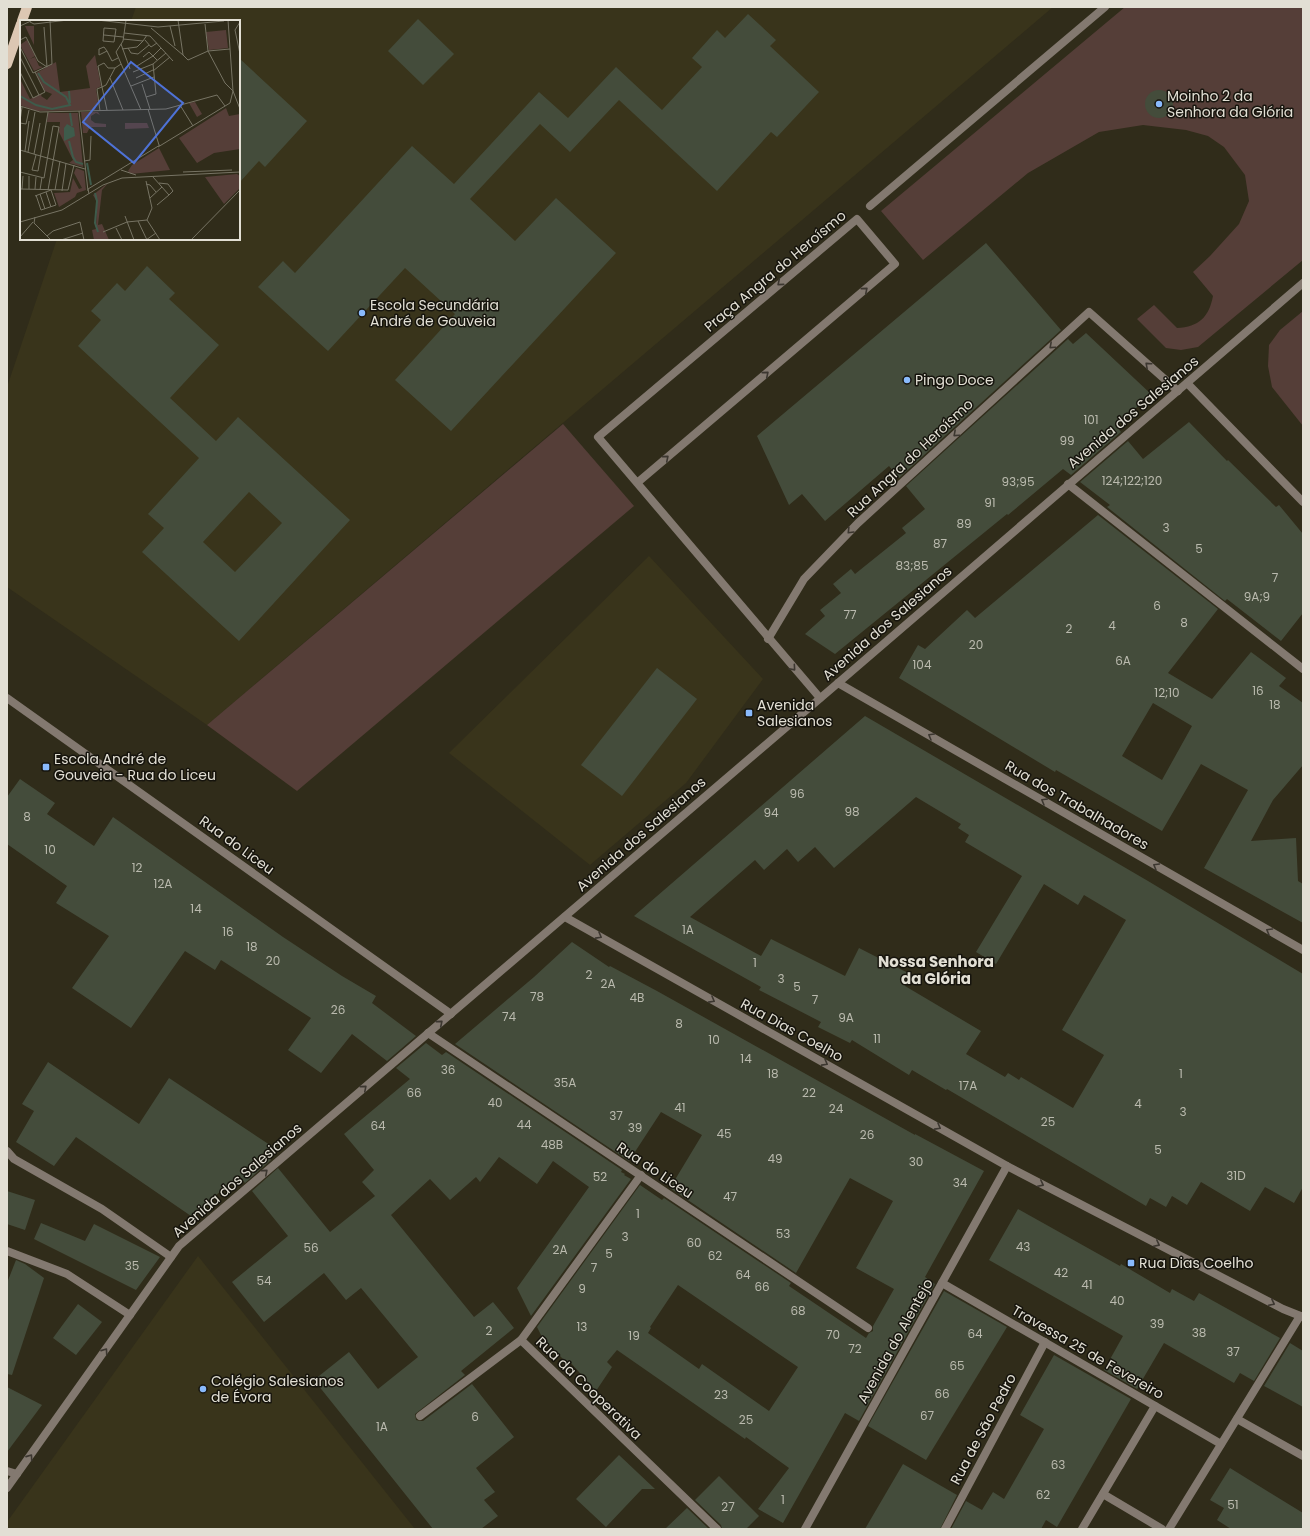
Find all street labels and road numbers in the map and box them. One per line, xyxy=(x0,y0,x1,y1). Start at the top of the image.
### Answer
street label: Praça Angra do Heroísmo xyxy=(700,206,850,336)
street label: Avenida dos Salesianos xyxy=(1063,351,1203,473)
street label: Rua Angra do Heroísmo xyxy=(843,394,977,522)
street label: Avenida dos Salesianos xyxy=(818,561,956,685)
street label: Rua dos Trabalhadores xyxy=(1001,756,1153,854)
street label: Avenida dos Salesianos xyxy=(572,772,710,896)
street label: Rua do Liceu xyxy=(195,811,279,879)
street label: Rua Dias Coelho xyxy=(737,994,847,1066)
street label: Avenida dos Salesianos xyxy=(168,1118,306,1242)
street label: Rua do Liceu xyxy=(613,1137,697,1203)
street label: Avenida do Alentejo xyxy=(852,1275,938,1407)
street label: Travessa 25 de Fevereiro xyxy=(1008,1300,1168,1404)
street label: Rua da Cooperativa xyxy=(531,1332,647,1444)
street label: Rua de São Pedro xyxy=(945,1370,1021,1488)

